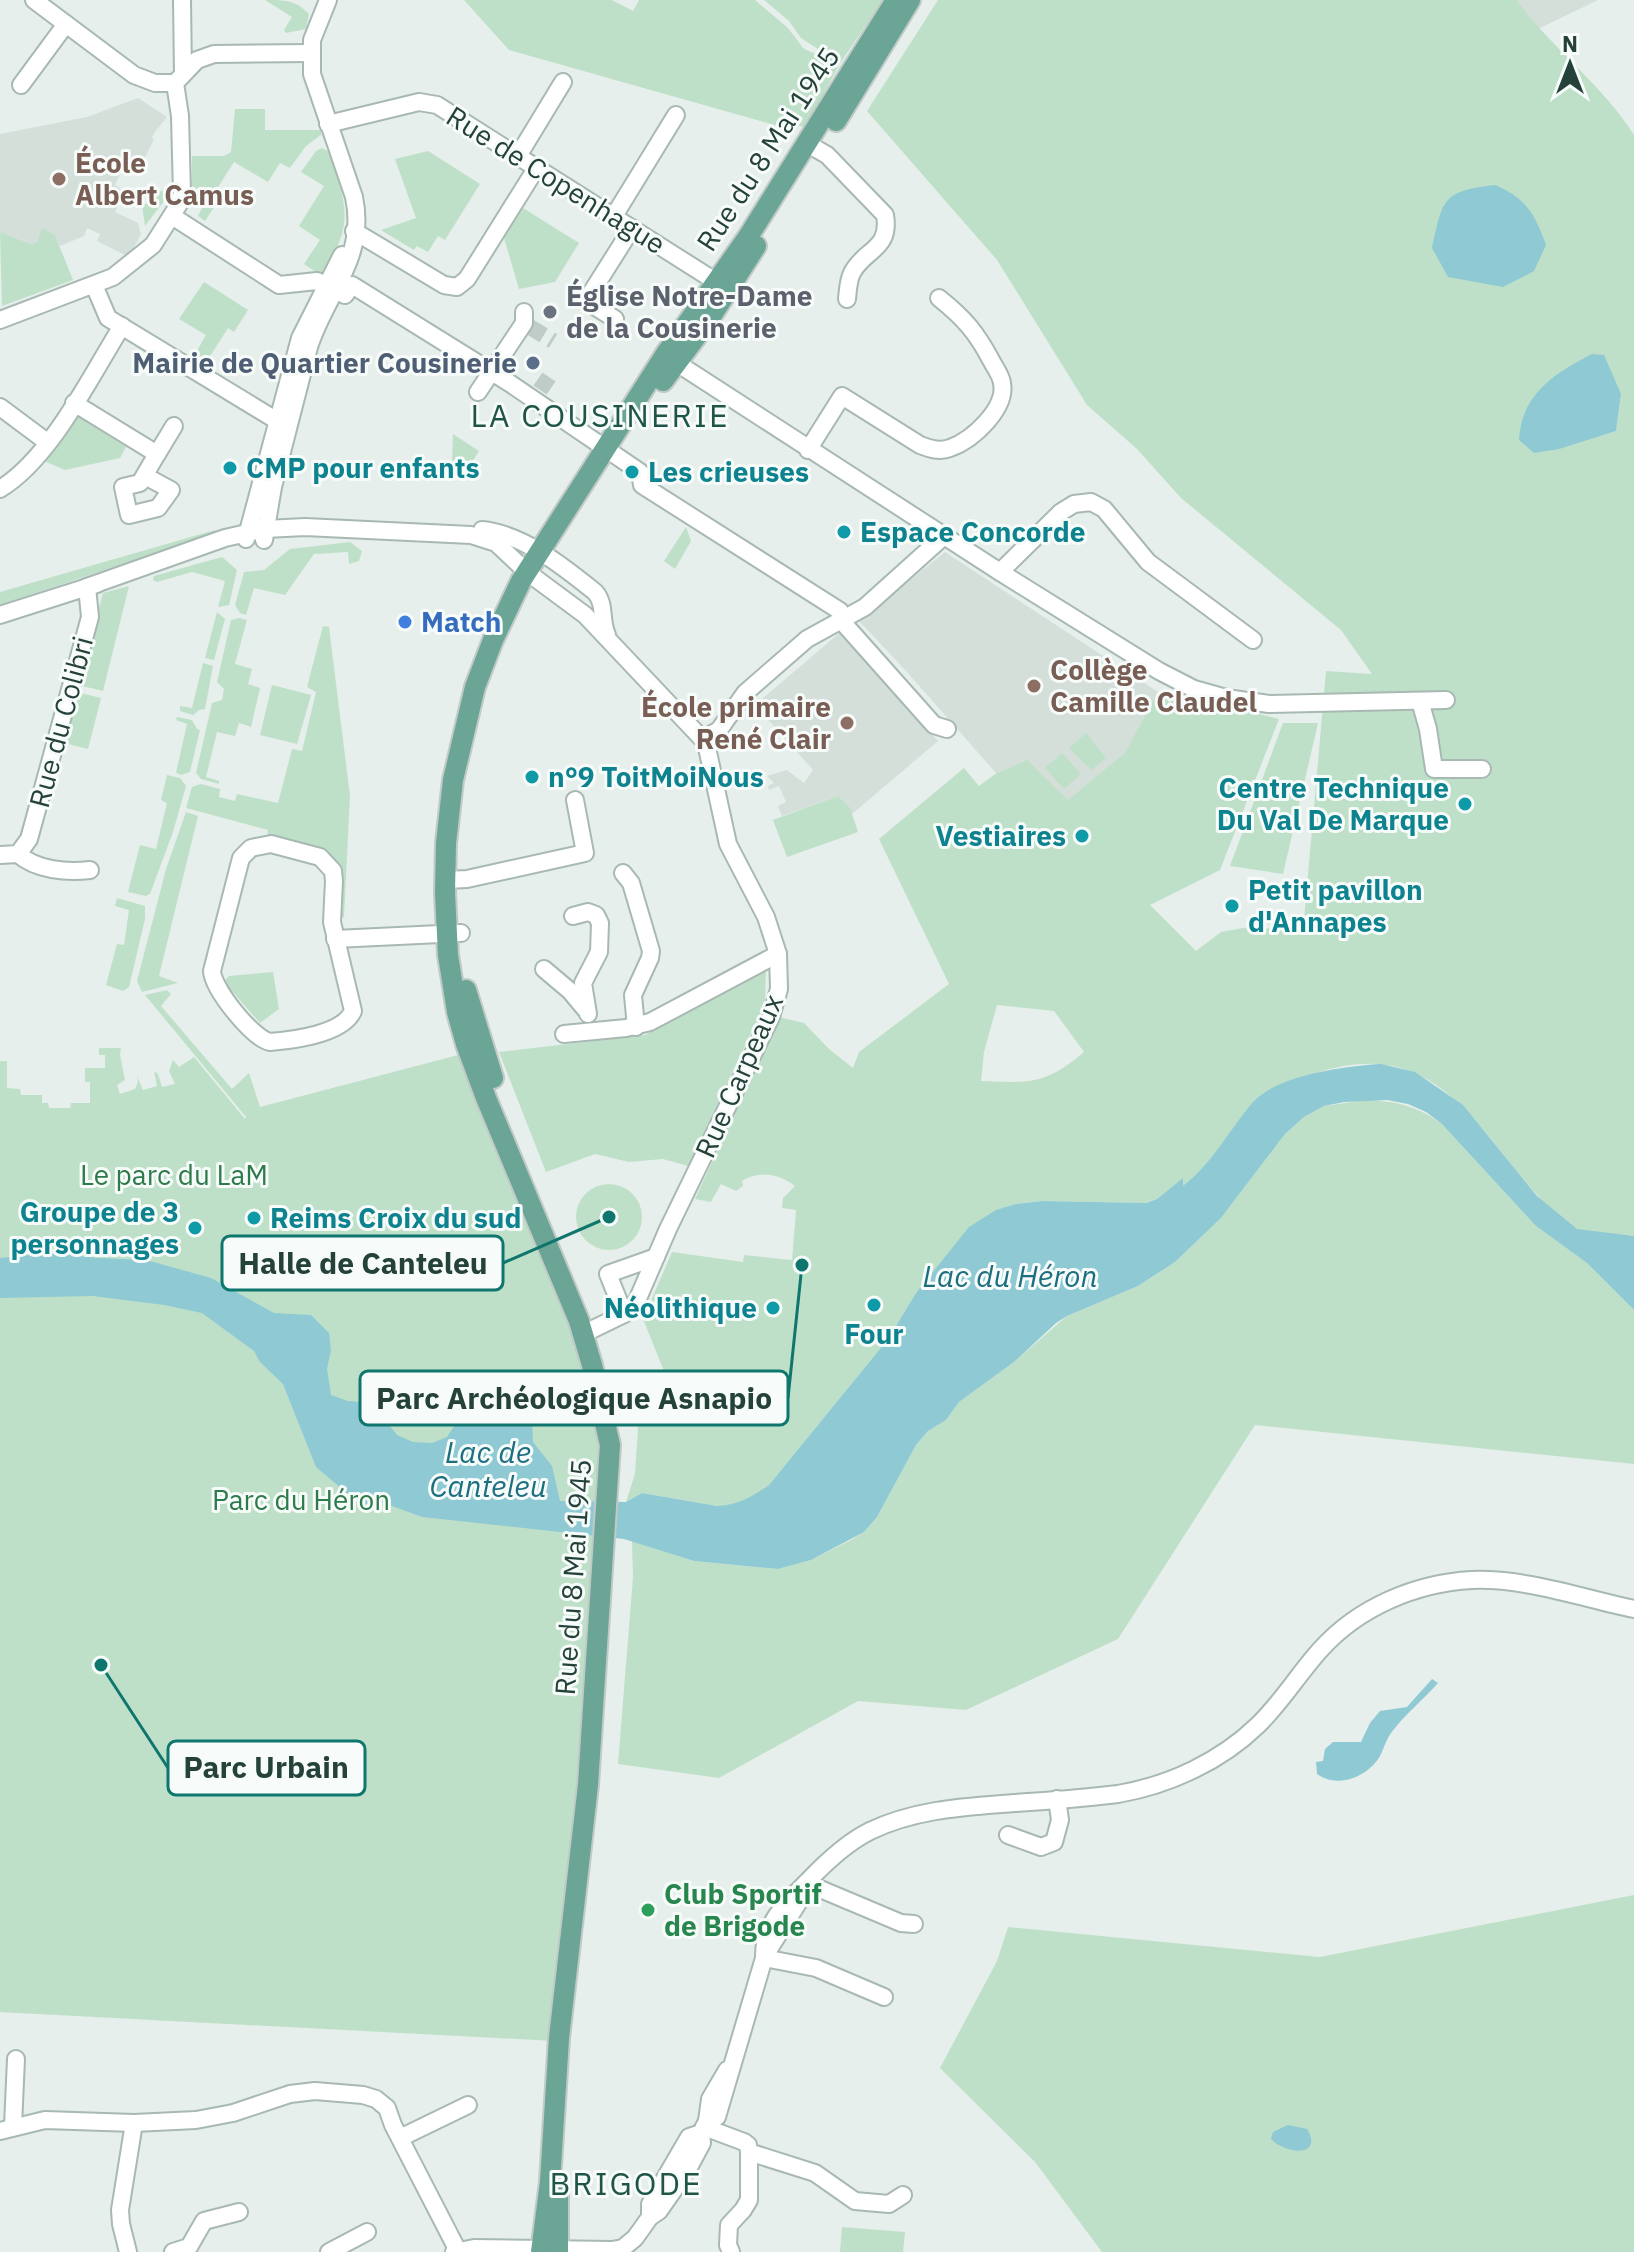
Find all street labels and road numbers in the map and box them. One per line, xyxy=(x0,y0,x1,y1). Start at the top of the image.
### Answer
street label: Rue du 8 Mai 1945 xyxy=(688,39,847,258)
street label: Rue de Copenhague xyxy=(440,97,673,262)
street label: Rue du Colibri xyxy=(20,632,101,812)
street label: Rue Carpeaux xyxy=(686,988,791,1163)
street label: Rue du 8 Mai 1945 xyxy=(546,1458,599,1696)

